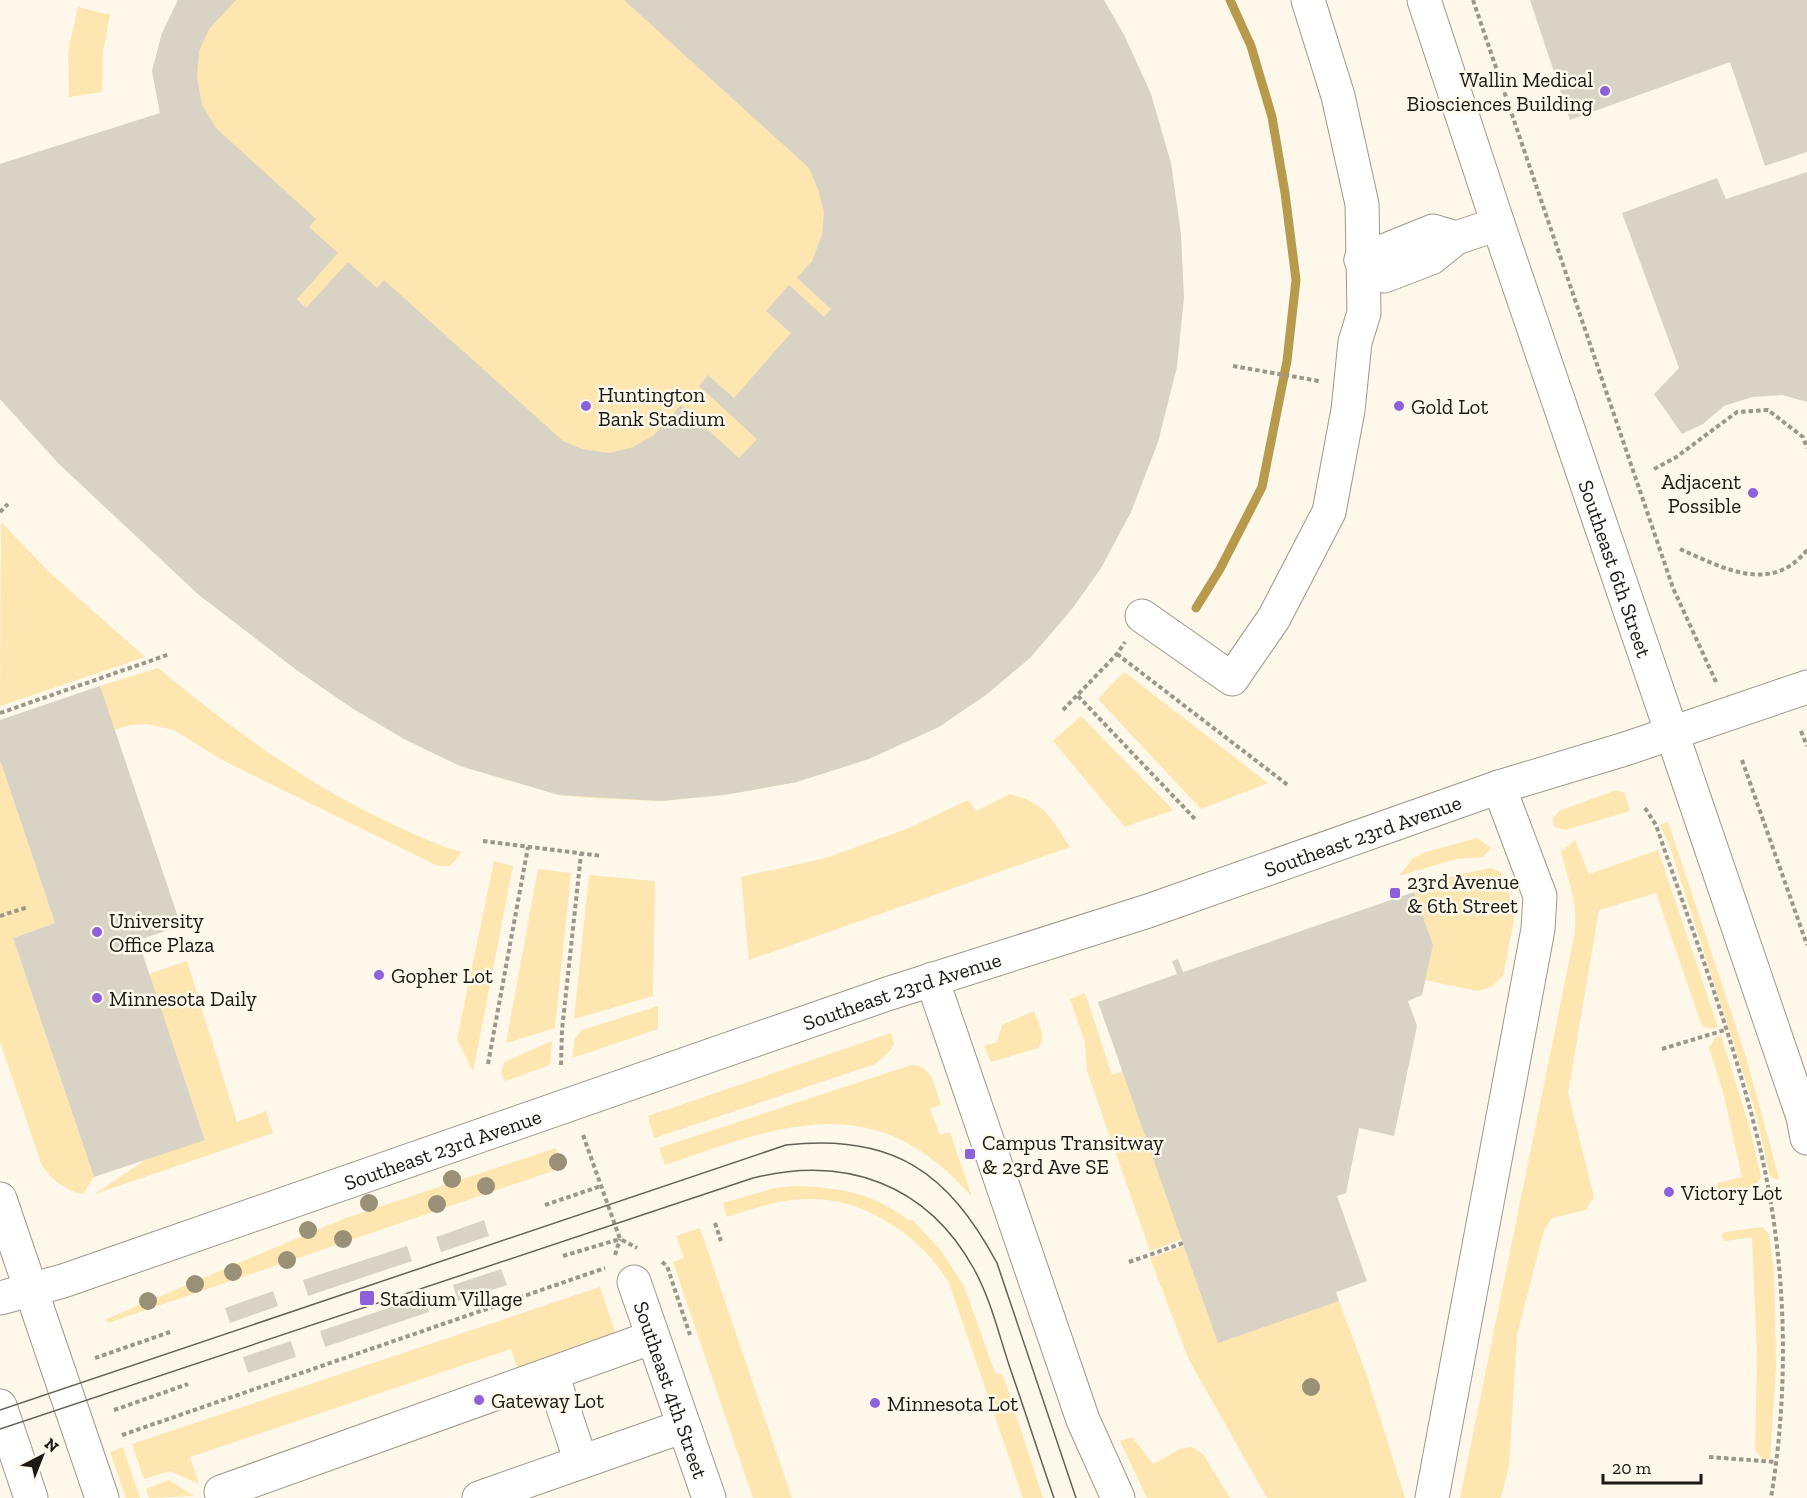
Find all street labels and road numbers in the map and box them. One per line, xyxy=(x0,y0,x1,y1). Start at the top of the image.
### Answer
street label: Southeast 6th Street xyxy=(1574,477,1658,661)
street label: Southeast 23rd Avenue xyxy=(1260,789,1464,882)
street label: Southeast 23rd Avenue xyxy=(799,946,1004,1035)
street label: Southeast 23rd Avenue xyxy=(340,1103,545,1195)
street label: Southeast 4th Street xyxy=(629,1298,714,1482)

